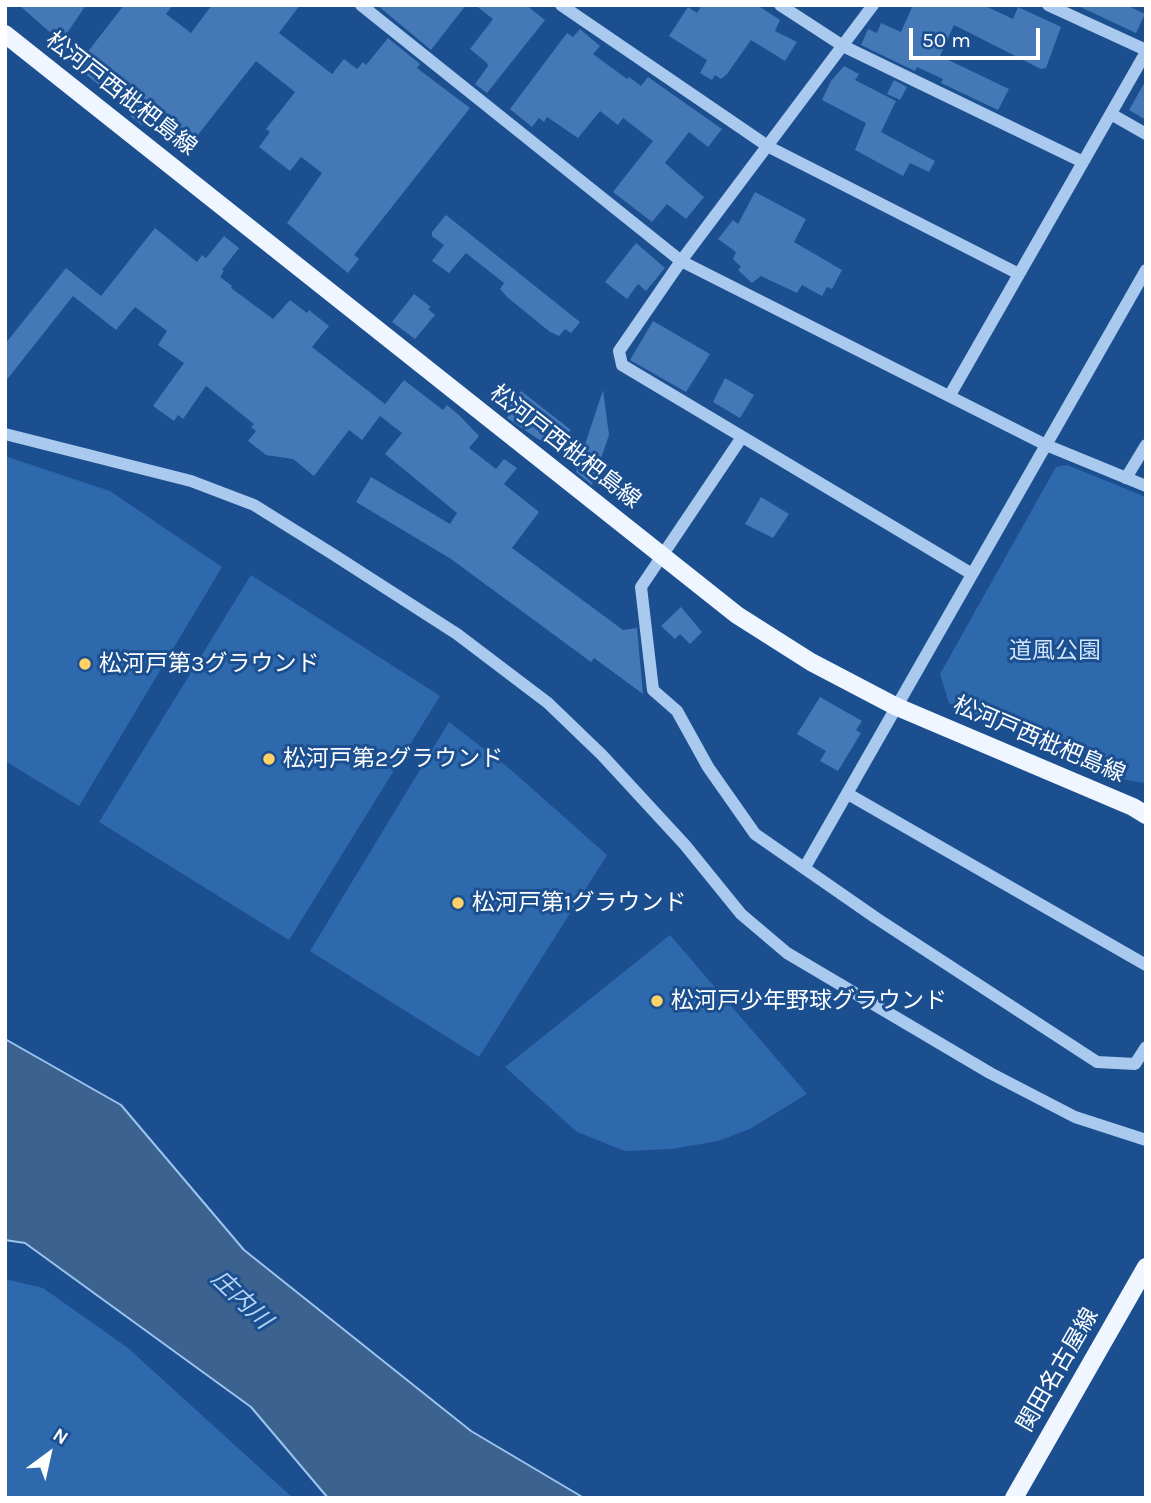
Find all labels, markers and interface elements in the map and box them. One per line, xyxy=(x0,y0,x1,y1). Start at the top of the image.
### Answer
scale bar xyxy=(913,14,1044,58)
street label: 松河戸西枇杷島線 xyxy=(40,26,202,162)
text: 50 m xyxy=(922,28,971,52)
street label: 松河戸西枇杷島線 xyxy=(484,379,646,515)
park label: 道風公園 xyxy=(1009,637,1101,665)
place label: 松河戸第3グラウンド xyxy=(99,650,320,678)
marker: 松河戸第3グラウンド xyxy=(77,656,93,672)
street label: 松河戸西枇杷島線 xyxy=(949,691,1129,789)
place label: 松河戸第2グラウンド xyxy=(283,745,503,773)
marker: 松河戸第2グラウンド xyxy=(261,751,277,767)
place label: 松河戸第1グラウンド xyxy=(472,889,687,917)
marker: 松河戸第1グラウンド xyxy=(450,895,466,911)
place label: 松河戸少年野球グラウンド xyxy=(671,987,947,1015)
marker: 松河戸少年野球グラウンド xyxy=(649,993,665,1009)
water label: 庄内川 xyxy=(205,1265,277,1335)
street label: 関田名古屋線 xyxy=(1012,1303,1104,1437)
north arrow xyxy=(14,1419,84,1489)
text: N xyxy=(49,1423,72,1449)

